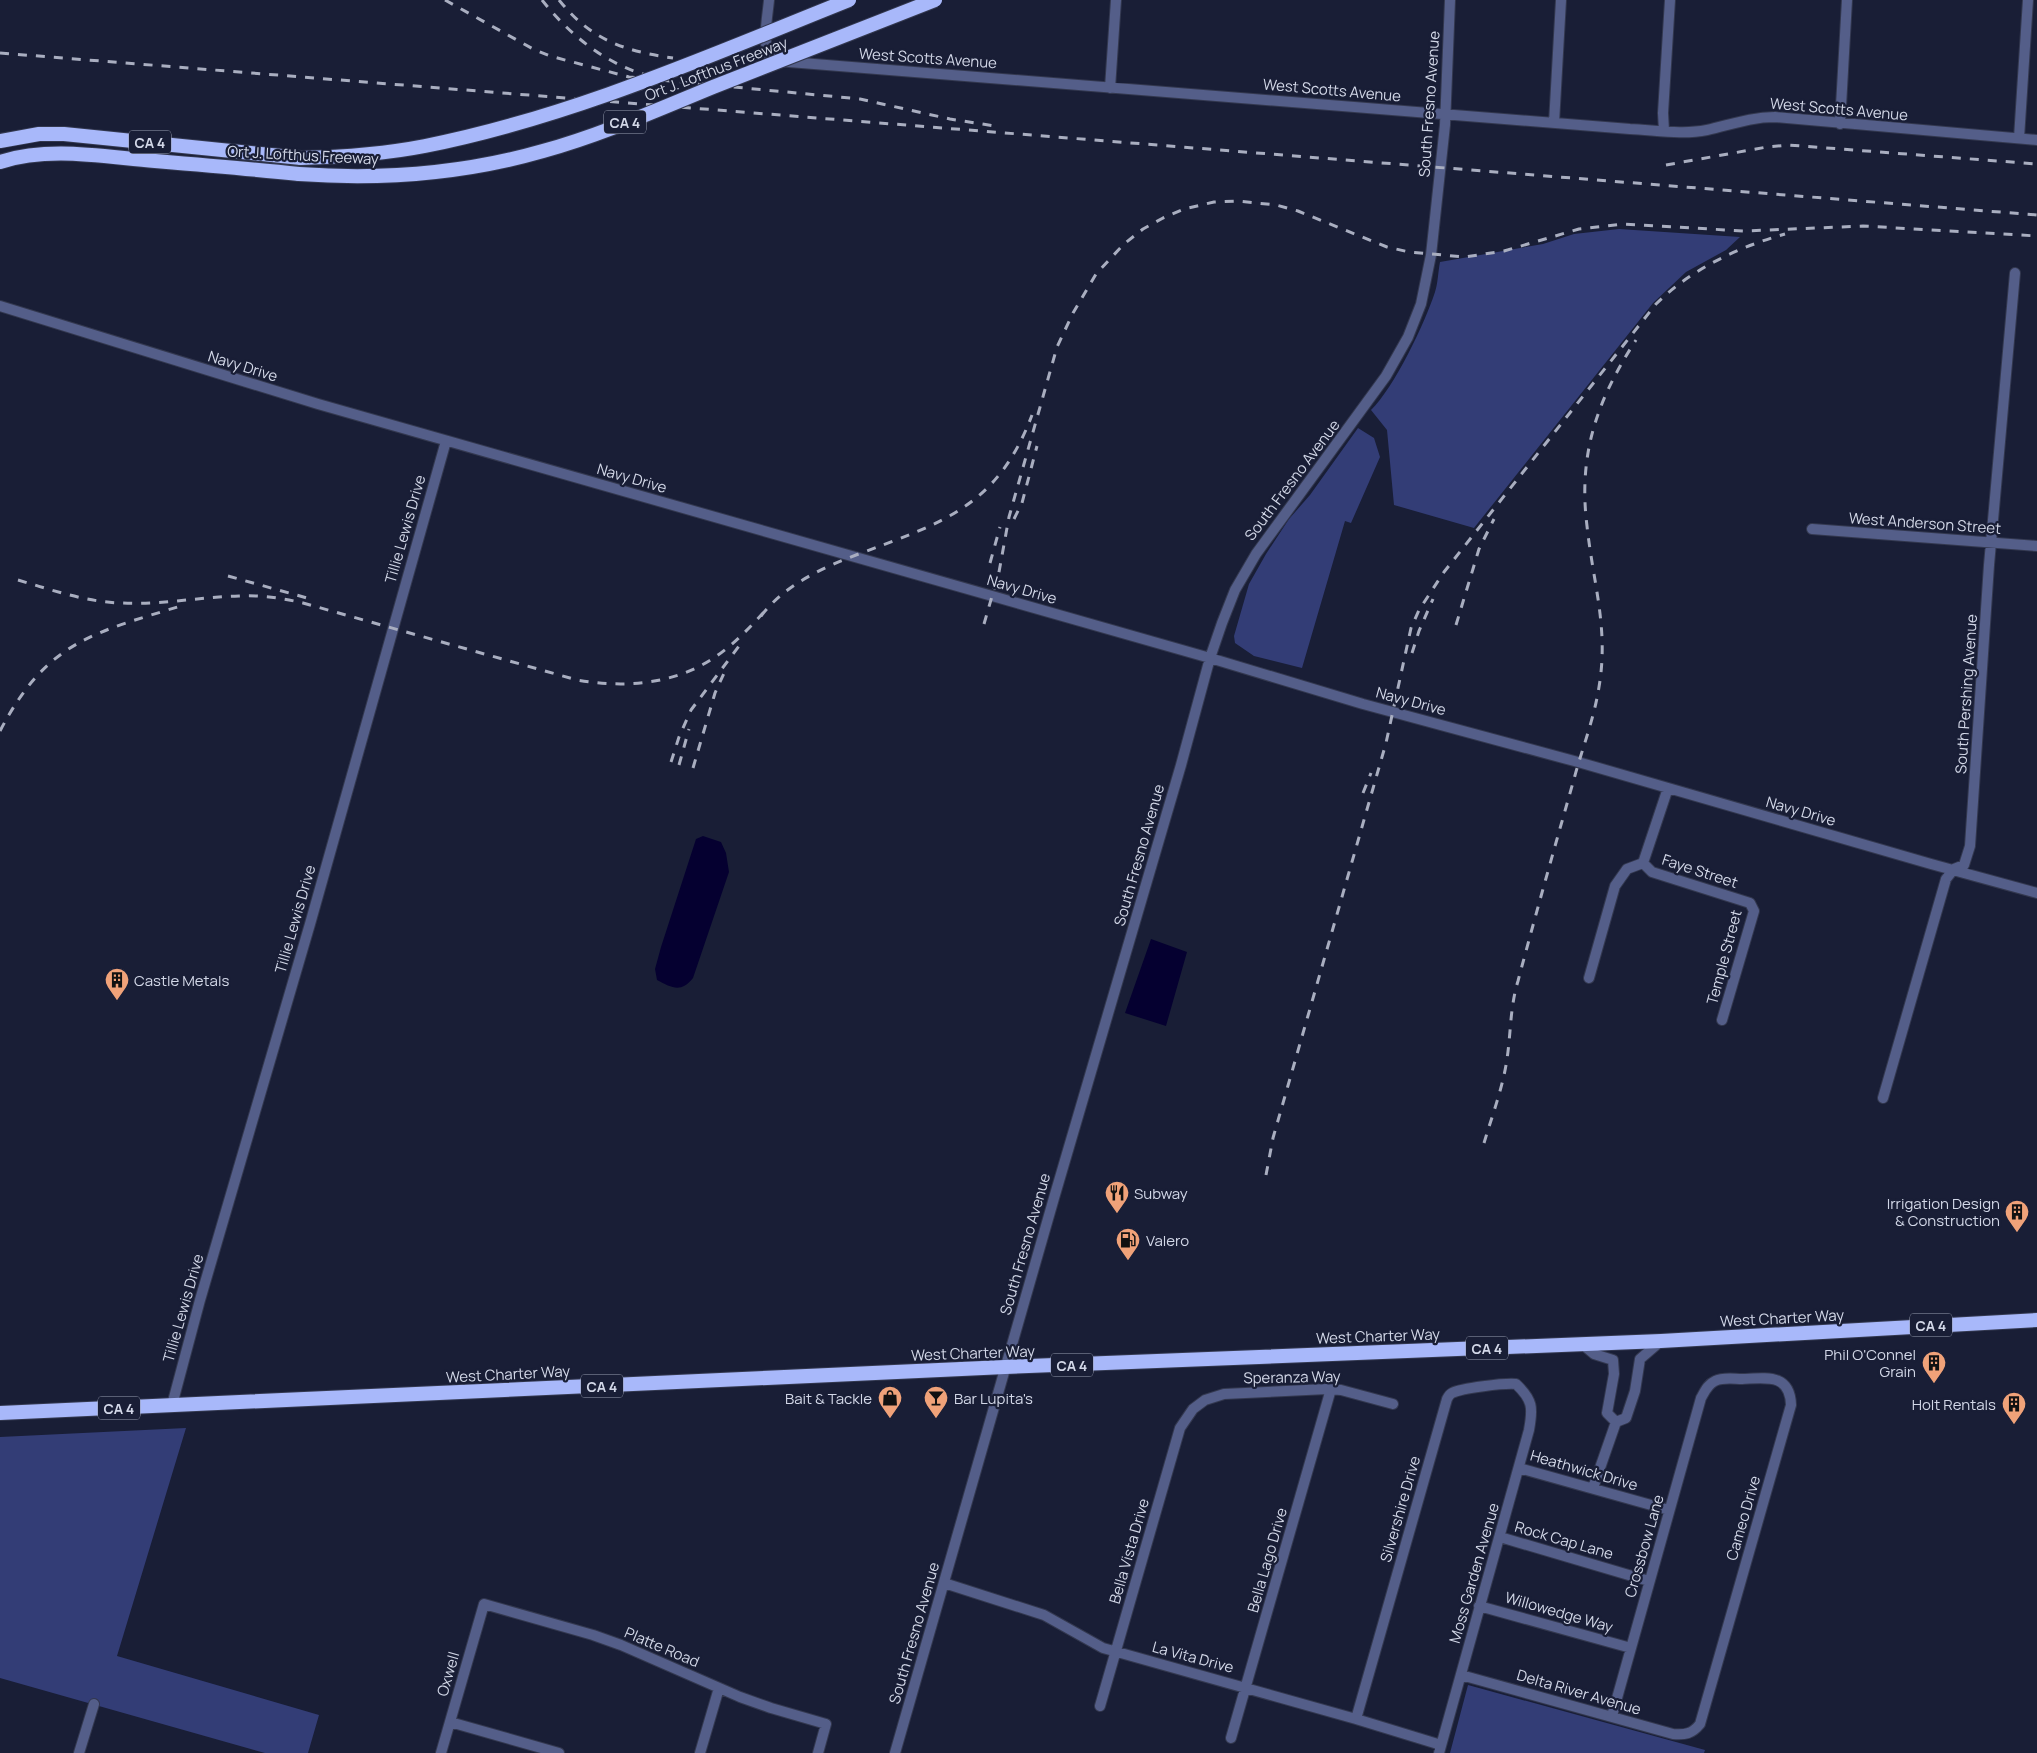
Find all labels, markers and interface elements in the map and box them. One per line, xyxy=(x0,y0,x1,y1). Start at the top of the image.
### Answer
street label: South Fresno Avenue xyxy=(1413,30,1445,178)
street label: Ort J. Lofthus Freeway xyxy=(641,32,791,106)
street label: West Scotts Avenue xyxy=(858,43,998,73)
street label: West Scotts Avenue xyxy=(1262,74,1402,107)
street label: West Scotts Avenue xyxy=(1769,93,1909,126)
road number: CA 4 xyxy=(604,110,646,134)
road number: CA 4 xyxy=(129,130,171,154)
street label: Ort J. Lofthus Freeway xyxy=(227,141,379,169)
street label: Navy Drive xyxy=(206,345,281,387)
street label: South Fresno Avenue xyxy=(1240,415,1345,545)
street label: Navy Drive xyxy=(595,458,670,498)
street label: Tillie Lewis Drive xyxy=(379,472,431,586)
street label: West Anderson Street xyxy=(1848,507,2002,539)
street label: Navy Drive xyxy=(985,569,1060,609)
street label: South Pershing Avenue xyxy=(1950,613,1982,775)
street label: Navy Drive xyxy=(1374,682,1449,720)
street label: South Fresno Avenue xyxy=(1109,781,1169,928)
street label: Navy Drive xyxy=(1764,791,1839,831)
street label: Faye Street xyxy=(1659,849,1741,893)
street label: Tillie Lewis Drive xyxy=(269,862,321,976)
street label: Temple Street xyxy=(1701,907,1747,1007)
building icon: Castle Metals xyxy=(104,967,130,1001)
place label: Castle Metals xyxy=(134,970,229,991)
street label: South Fresno Avenue xyxy=(995,1170,1055,1317)
restaurant icon: Subway xyxy=(1104,1180,1130,1214)
place label: Subway xyxy=(1134,1183,1188,1204)
place label: Irrigation Design & Construction xyxy=(1887,1193,2000,1231)
building icon: Irrigation Design & Construction xyxy=(2004,1199,2030,1233)
fuel station icon: Valero xyxy=(1115,1227,1141,1261)
place label: Valero xyxy=(1146,1230,1189,1251)
street label: Tillie Lewis Drive xyxy=(157,1251,209,1365)
street label: West Charter Way xyxy=(1719,1304,1845,1332)
road number: CA 4 xyxy=(1910,1314,1952,1336)
street label: West Charter Way xyxy=(1316,1323,1441,1349)
road number: CA 4 xyxy=(1466,1336,1508,1360)
street label: West Charter Way xyxy=(911,1340,1036,1366)
place label: Phil O'Connel Grain xyxy=(1824,1344,1916,1382)
building icon: Phil O'Connel Grain xyxy=(1921,1350,1947,1384)
road number: CA 4 xyxy=(1051,1354,1093,1376)
street label: West Charter Way xyxy=(445,1360,571,1388)
street label: Speranza Way xyxy=(1243,1366,1341,1388)
road number: CA 4 xyxy=(581,1374,623,1398)
shop icon: Bait & Tackle xyxy=(877,1385,903,1419)
bar icon: Bar Lupita's xyxy=(923,1385,949,1419)
place label: Bait & Tackle xyxy=(785,1388,872,1409)
place label: Bar Lupita's xyxy=(954,1388,1033,1409)
building icon: Holt Rentals xyxy=(2001,1391,2027,1425)
place label: Holt Rentals xyxy=(1912,1394,1996,1415)
road number: CA 4 xyxy=(98,1396,140,1420)
street label: Heathwick Drive xyxy=(1528,1445,1640,1495)
street label: Silvershire Drive xyxy=(1375,1453,1425,1565)
street label: Cameo Drive xyxy=(1721,1473,1765,1563)
street label: Crossbow Lane xyxy=(1619,1492,1669,1600)
street label: Bella Vista Drive xyxy=(1104,1496,1154,1606)
street label: Moss Garden Avenue xyxy=(1444,1500,1504,1646)
street label: Bella Lago Drive xyxy=(1242,1505,1292,1615)
street label: Rock Cap Lane xyxy=(1512,1516,1616,1564)
street label: South Fresno Avenue xyxy=(884,1559,944,1706)
street label: Willowedge Way xyxy=(1503,1587,1616,1637)
street label: Platte Road xyxy=(621,1622,703,1672)
street label: La Vita Drive xyxy=(1150,1636,1236,1678)
street label: Oxwell xyxy=(432,1649,464,1699)
street label: Delta River Avenue xyxy=(1514,1664,1644,1720)

